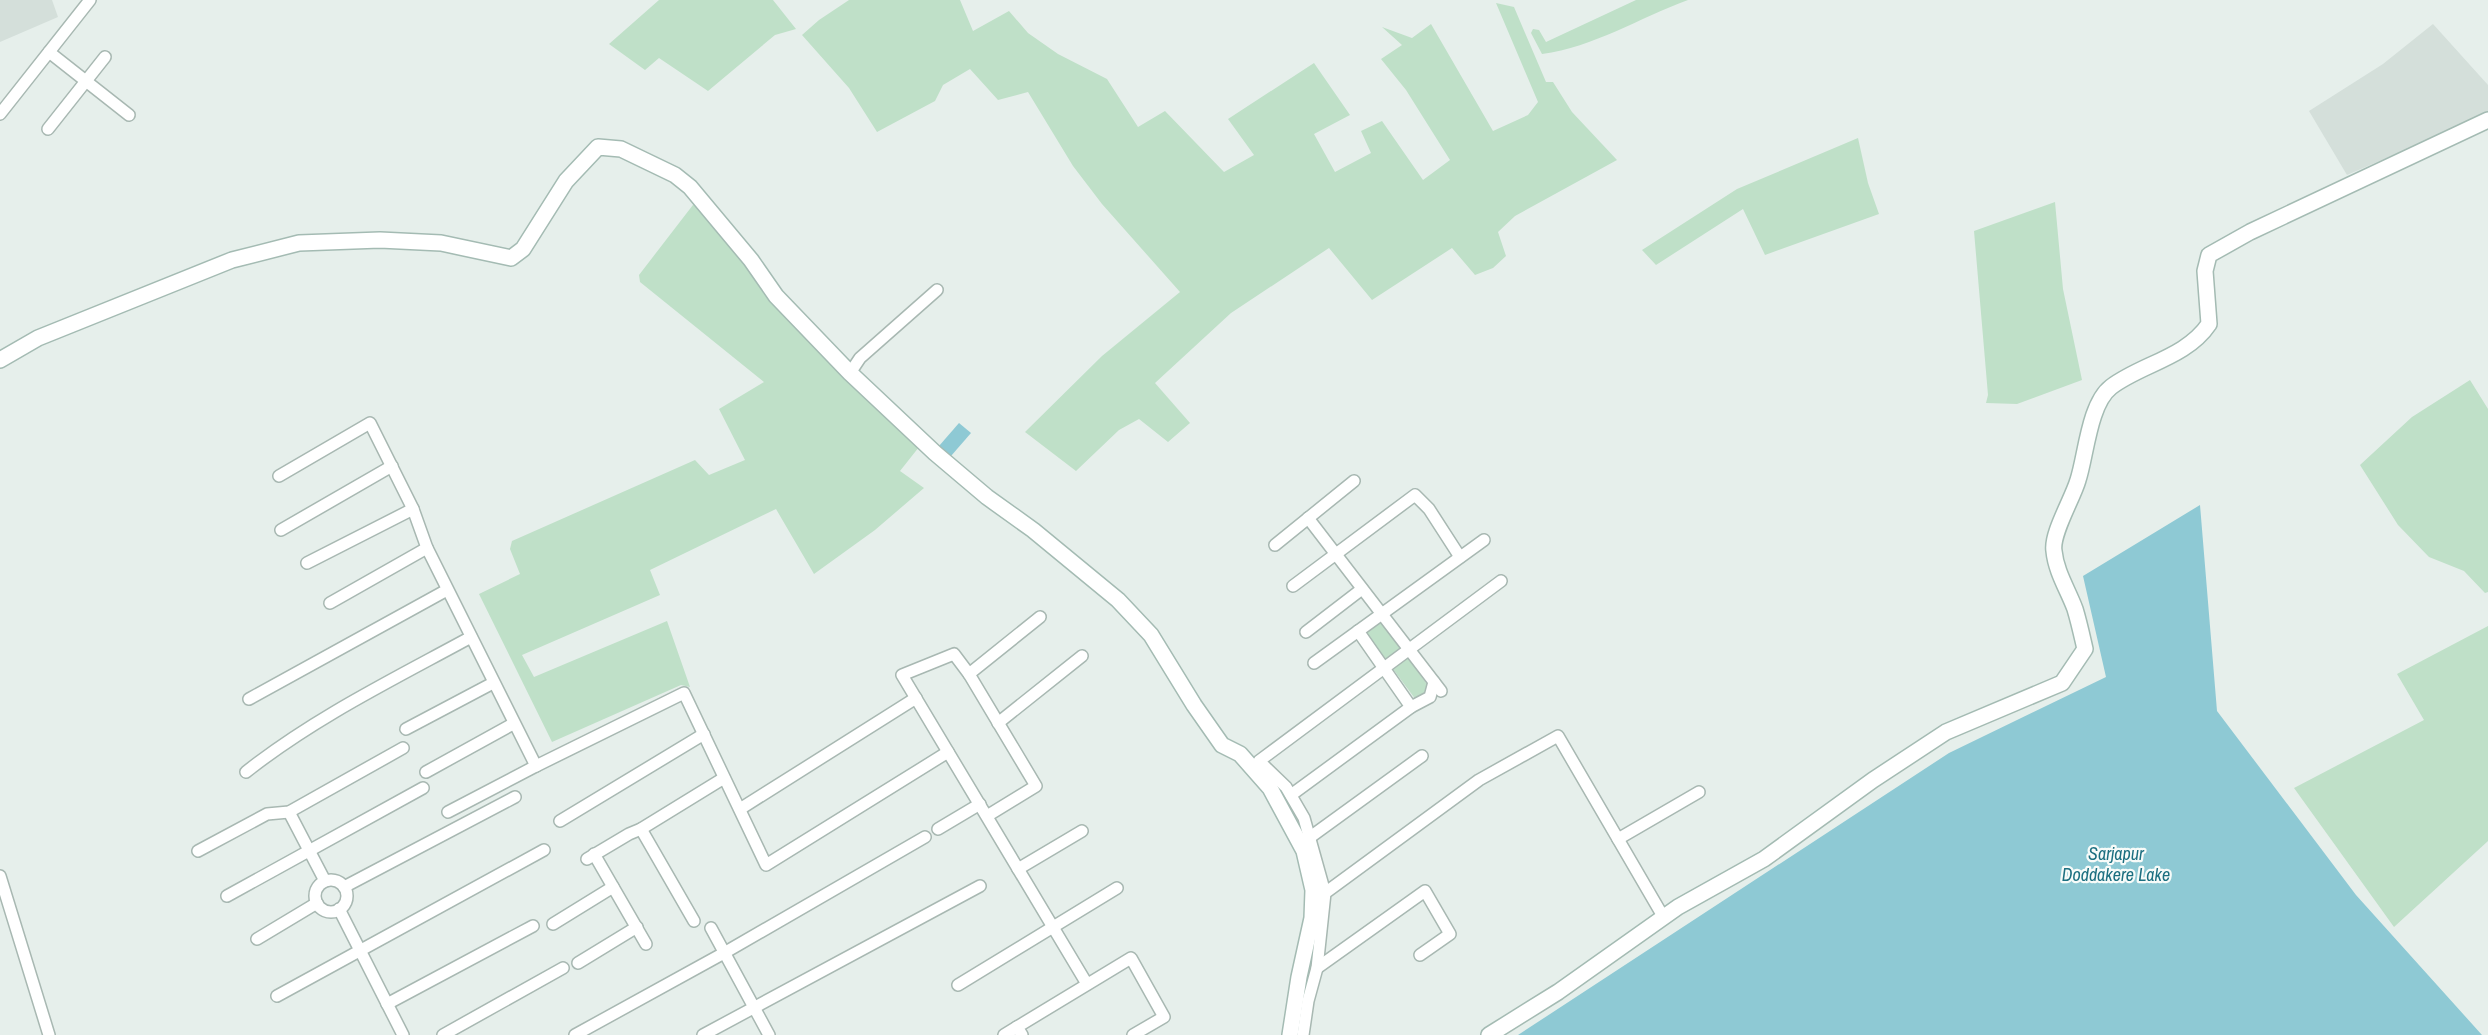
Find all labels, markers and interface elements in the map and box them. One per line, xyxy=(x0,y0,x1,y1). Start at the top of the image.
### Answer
water label: Sarjapur Doddakere Lake xyxy=(2062,841,2170,887)

